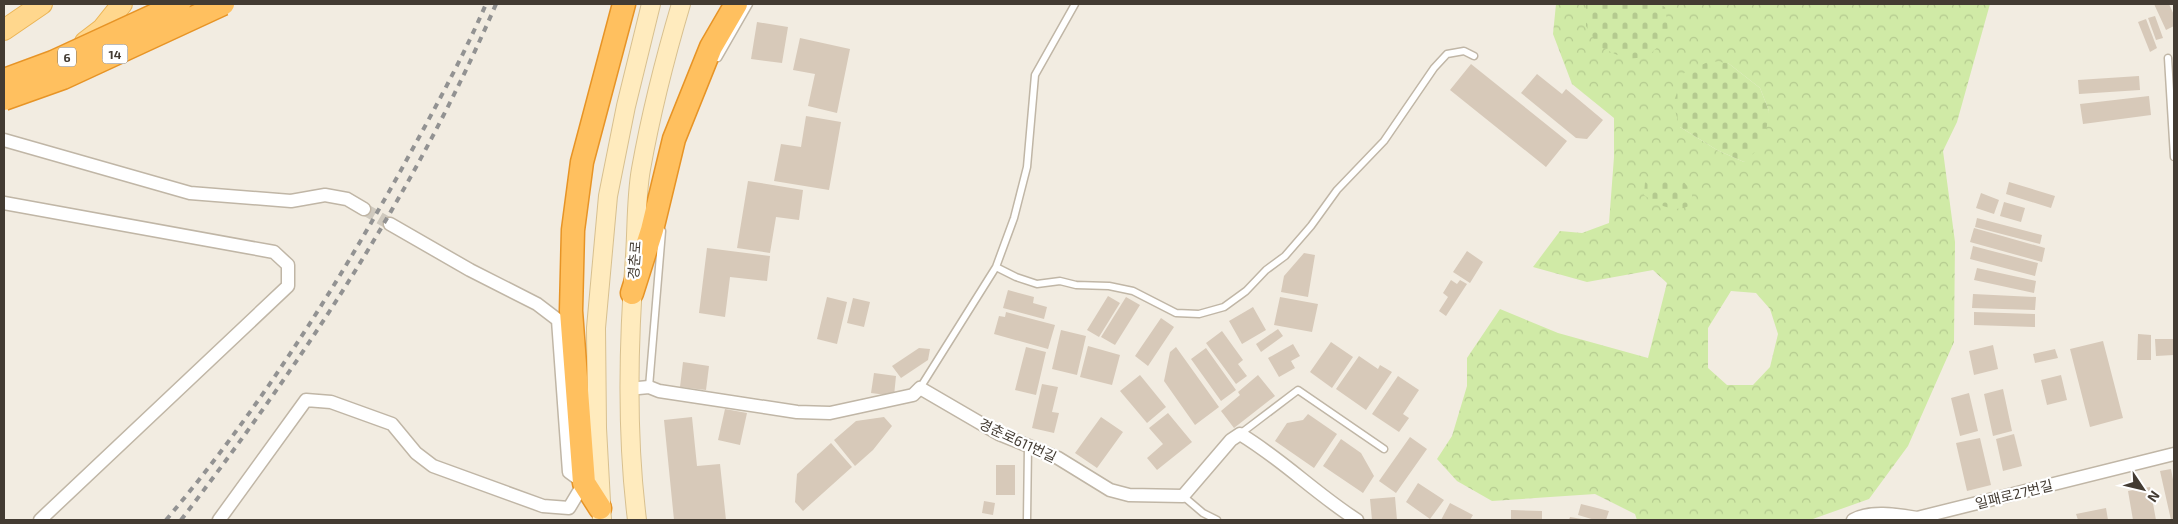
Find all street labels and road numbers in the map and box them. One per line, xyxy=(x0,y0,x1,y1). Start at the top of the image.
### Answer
road number: 14 xyxy=(102,44,128,64)
road number: 6 xyxy=(58,48,76,66)
street label: 경춘로 xyxy=(624,240,644,280)
street label: 경춘로611번길 xyxy=(977,415,1059,465)
street label: 일패로27번길 xyxy=(1973,476,2055,512)

